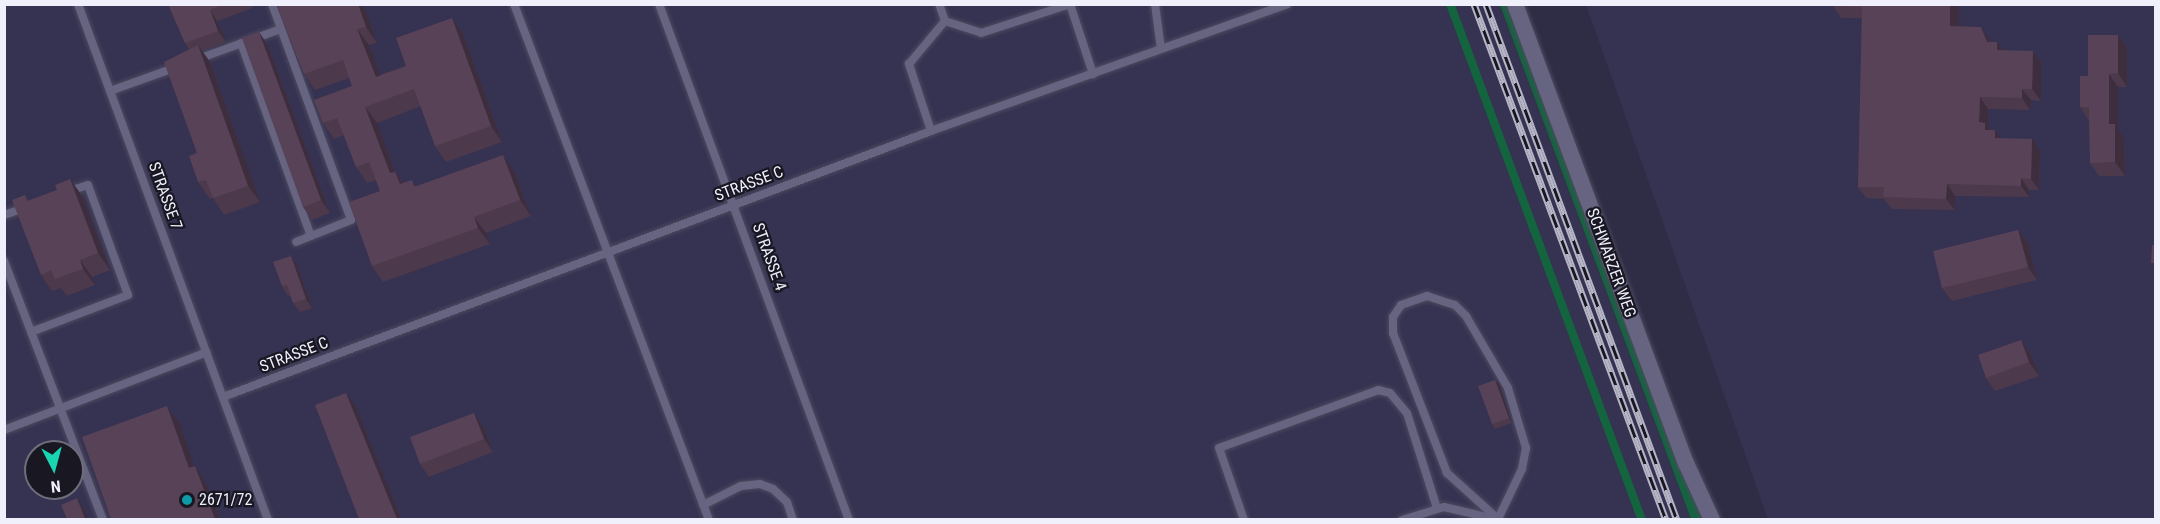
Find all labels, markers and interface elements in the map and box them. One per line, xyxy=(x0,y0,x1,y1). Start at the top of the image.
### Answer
street label: STRASSE 7 xyxy=(144,160,186,232)
street label: STRASSE C xyxy=(712,162,786,206)
street label: SCHWARZER WEG xyxy=(1582,206,1640,320)
street label: STRASSE 4 xyxy=(748,221,790,293)
street label: STRASSE C xyxy=(257,333,331,377)
north arrow xyxy=(24,440,84,500)
text: N xyxy=(50,476,62,496)
place label: 2671/72 xyxy=(199,490,252,510)
marker: 2671/72 xyxy=(180,493,194,507)

